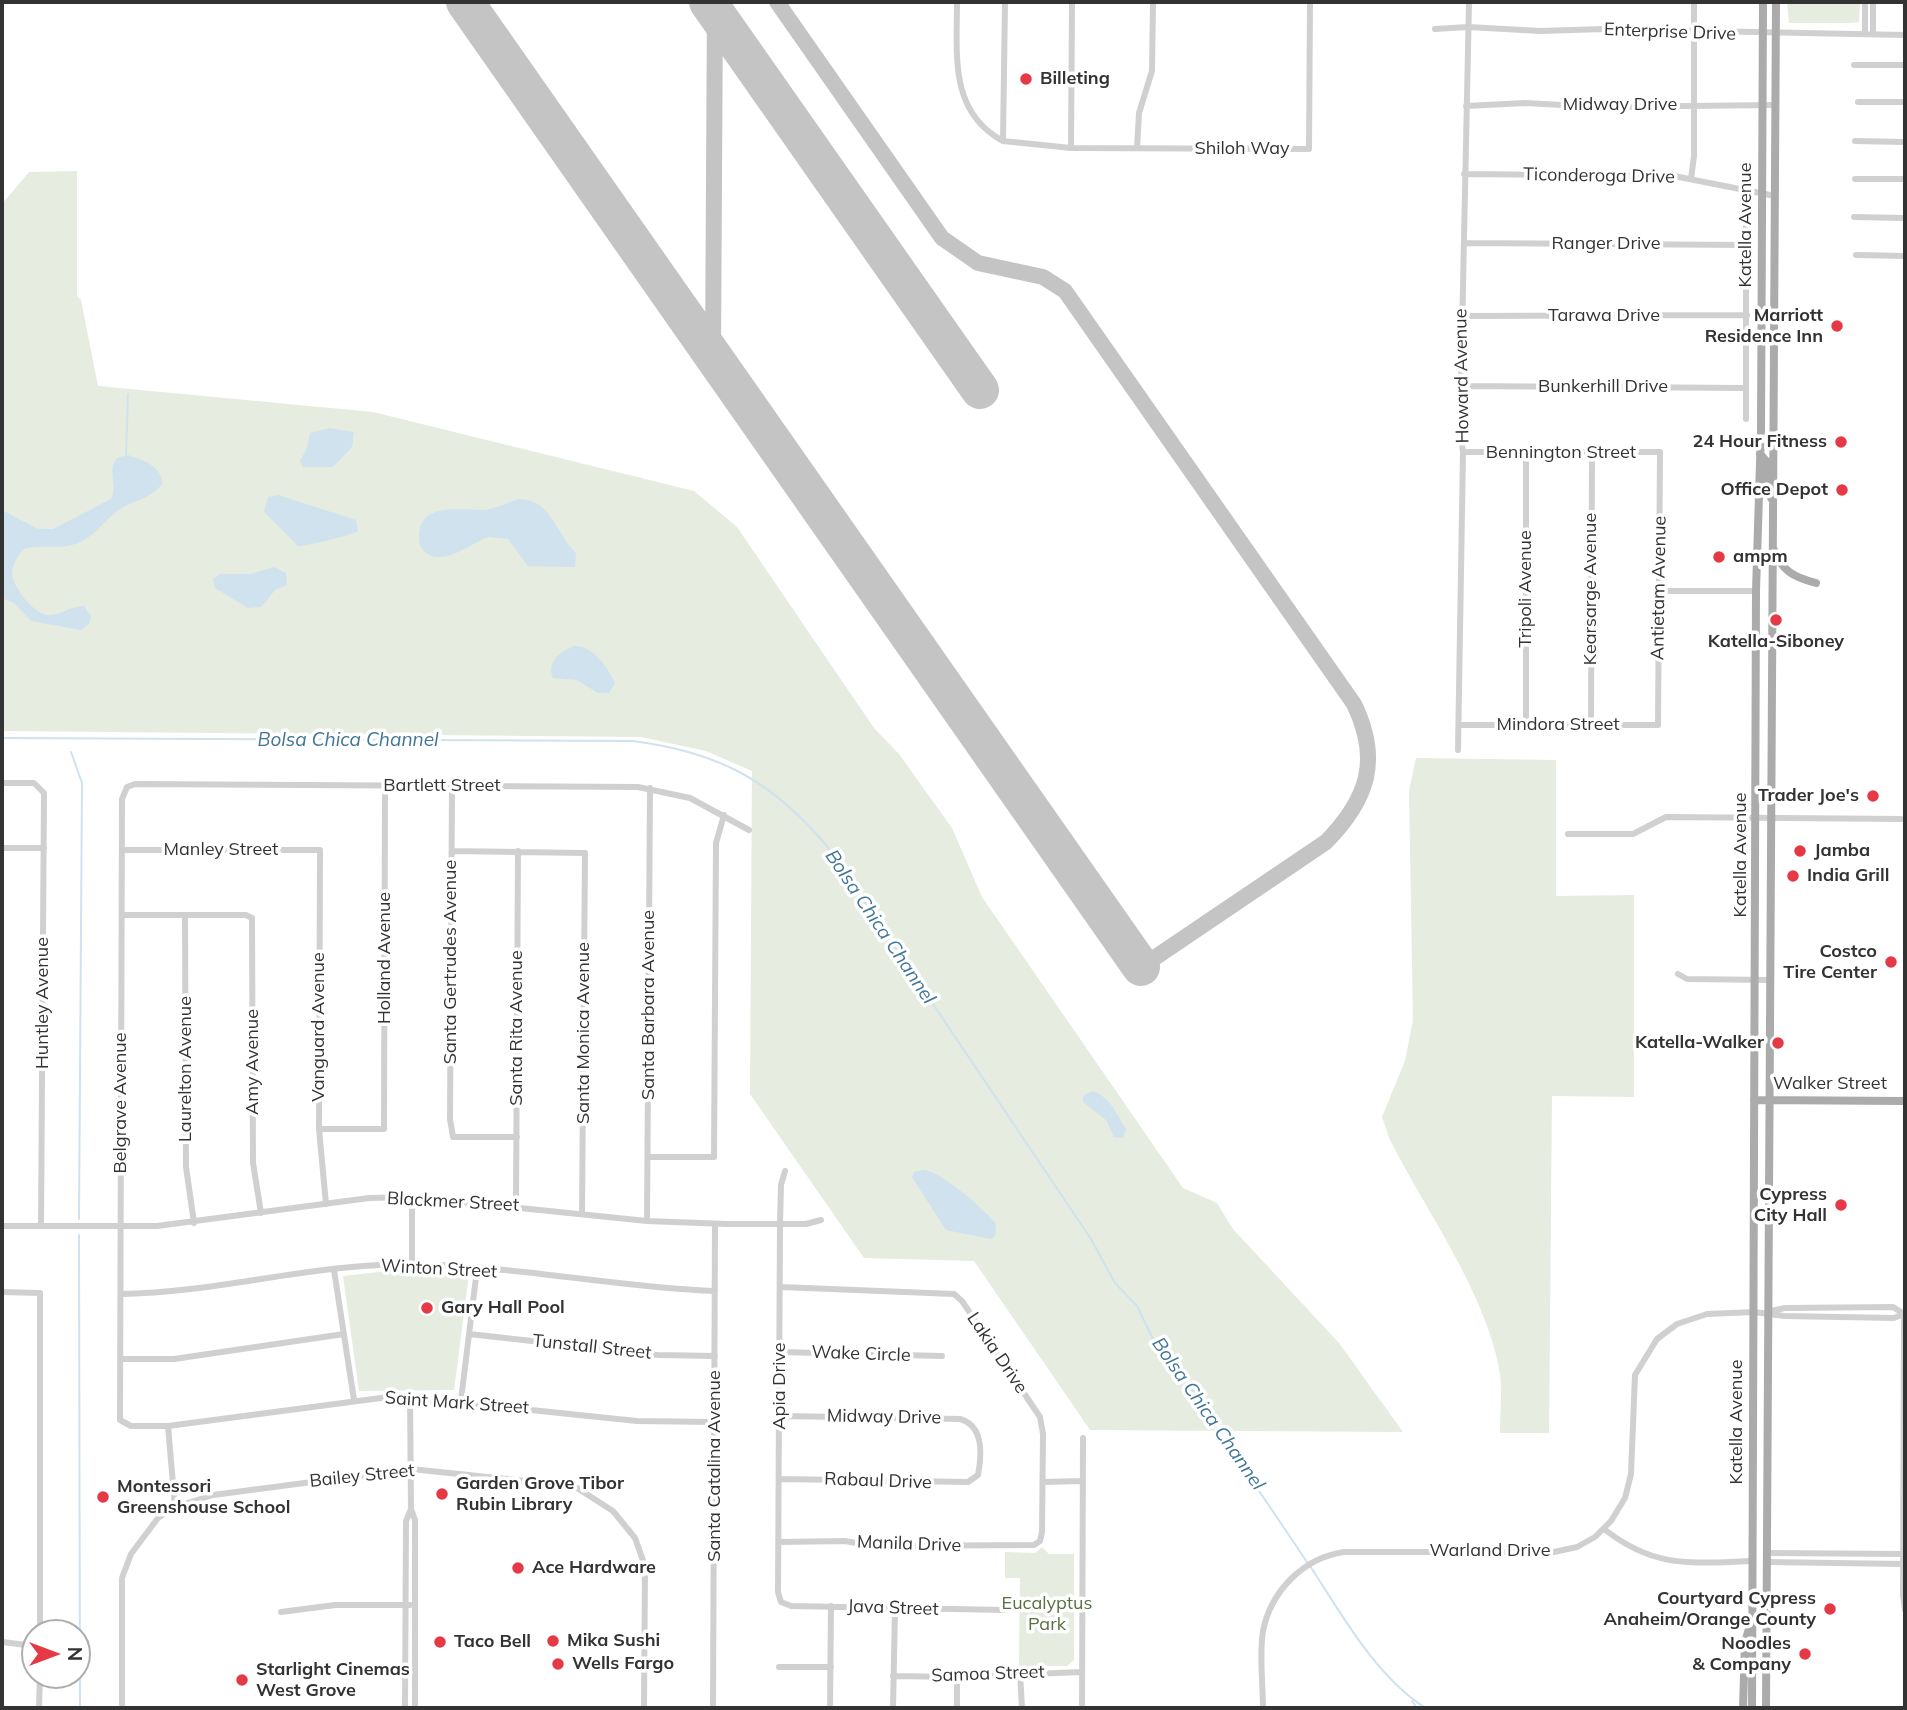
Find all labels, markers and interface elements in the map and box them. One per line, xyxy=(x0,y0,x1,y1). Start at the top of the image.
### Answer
street label: Enterprise Drive xyxy=(1604,19,1736,45)
place label: Billeting xyxy=(1040,68,1110,90)
marker: Billeting xyxy=(1018,71,1034,87)
street label: Midway Drive xyxy=(1563,94,1677,116)
street label: Shiloh Way xyxy=(1194,138,1290,160)
street label: Katella Avenue xyxy=(1735,163,1757,287)
street label: Ticonderoga Drive xyxy=(1523,164,1675,188)
street label: Ranger Drive xyxy=(1551,233,1661,255)
street label: Tarawa Drive xyxy=(1548,305,1660,327)
place label: Marriott Residence Inn xyxy=(1705,305,1823,348)
street label: Howard Avenue xyxy=(1450,308,1474,444)
marker: Marriott Residence Inn xyxy=(1829,318,1845,334)
street label: Bunkerhill Drive xyxy=(1538,376,1668,398)
place label: 24 Hour Fitness xyxy=(1693,431,1827,453)
marker: 24 Hour Fitness xyxy=(1833,434,1849,450)
street label: Bennington Street xyxy=(1486,442,1636,464)
place label: Office Depot xyxy=(1721,479,1828,501)
marker: Office Depot xyxy=(1834,482,1850,498)
street label: Kearsarge Avenue xyxy=(1580,513,1602,665)
street label: Antietam Avenue xyxy=(1647,516,1671,660)
street label: Tripoli Avenue xyxy=(1515,530,1537,648)
place label: ampm xyxy=(1733,546,1788,568)
marker: ampm xyxy=(1711,549,1727,565)
marker: Katella-Siboney xyxy=(1768,612,1784,628)
place label: Katella-Siboney xyxy=(1708,631,1844,653)
street label: Mindora Street xyxy=(1496,714,1620,736)
water label: Bolsa Chica Channel xyxy=(257,729,439,751)
street label: Bartlett Street xyxy=(383,775,501,797)
place label: Trader Joe's xyxy=(1758,785,1859,807)
marker: Trader Joe's xyxy=(1865,788,1881,804)
street label: Katella Avenue xyxy=(1730,793,1752,917)
street label: Manley Street xyxy=(164,839,278,861)
place label: Jamba xyxy=(1814,840,1870,862)
marker: Jamba xyxy=(1792,843,1808,859)
water label: Bolsa Chica Channel xyxy=(820,846,940,1008)
street label: Santa Gertrudes Avenue xyxy=(440,860,462,1064)
place label: India Grill xyxy=(1807,865,1889,887)
marker: India Grill xyxy=(1785,868,1801,884)
street label: Holland Avenue xyxy=(374,892,396,1024)
street label: Santa Barbara Avenue xyxy=(638,910,660,1100)
street label: Huntley Avenue xyxy=(32,937,54,1069)
place label: Costco Tire Center xyxy=(1783,941,1877,984)
street label: Santa Monica Avenue xyxy=(573,942,595,1124)
street label: Santa Rita Avenue xyxy=(506,950,528,1106)
street label: Vanguard Avenue xyxy=(308,952,330,1102)
marker: Costco Tire Center xyxy=(1883,954,1899,970)
street label: Laurelton Avenue xyxy=(175,996,197,1142)
street label: Amy Avenue xyxy=(242,1009,264,1115)
place label: Katella-Walker xyxy=(1635,1032,1764,1054)
street label: Belgrave Avenue xyxy=(110,1033,132,1173)
marker: Katella-Walker xyxy=(1770,1035,1786,1051)
street label: Walker Street xyxy=(1773,1073,1887,1095)
place label: Cypress City Hall xyxy=(1754,1184,1827,1226)
street label: Blackmer Street xyxy=(386,1188,520,1216)
marker: Cypress City Hall xyxy=(1833,1197,1849,1213)
street label: Winton Street xyxy=(380,1255,498,1283)
place label: Gary Hall Pool xyxy=(441,1297,565,1319)
marker: Gary Hall Pool xyxy=(419,1300,435,1316)
street label: Lakia Drive xyxy=(962,1308,1032,1398)
street label: Tunstall Street xyxy=(531,1330,653,1364)
water label: Bolsa Chica Channel xyxy=(1147,1333,1269,1495)
street label: Wake Circle xyxy=(811,1341,911,1367)
street label: Apia Drive xyxy=(769,1342,791,1430)
street label: Katella Avenue xyxy=(1726,1360,1748,1484)
street label: Santa Catalina Avenue xyxy=(704,1370,726,1562)
street label: Saint Mark Street xyxy=(384,1387,530,1419)
street label: Midway Drive xyxy=(827,1405,941,1429)
street label: Bailey Street xyxy=(309,1460,415,1492)
street label: Rabaul Drive xyxy=(824,1468,932,1494)
place label: Garden Grove Tibor Rubin Library xyxy=(456,1473,624,1516)
place label: Montessori Greenshouse School xyxy=(117,1476,290,1518)
marker: Garden Grove Tibor Rubin Library xyxy=(434,1486,450,1502)
marker: Montessori Greenshouse School xyxy=(95,1489,111,1505)
street label: Manila Drive xyxy=(856,1531,962,1557)
street label: Warland Drive xyxy=(1430,1540,1550,1562)
place label: Ace Hardware xyxy=(532,1557,656,1579)
marker: Ace Hardware xyxy=(510,1560,526,1576)
place label: Courtyard Cypress Anaheim/Orange County xyxy=(1604,1588,1816,1630)
park label: Eucalyptus Park xyxy=(1002,1593,1092,1636)
street label: Java Street xyxy=(847,1596,939,1620)
marker: Courtyard Cypress Anaheim/Orange County xyxy=(1822,1601,1838,1617)
north arrow xyxy=(21,1619,91,1689)
place label: Mika Sushi xyxy=(567,1630,660,1652)
place label: Taco Bell xyxy=(454,1631,531,1653)
marker: Mika Sushi xyxy=(545,1633,561,1649)
place label: Noodles & Company xyxy=(1692,1633,1791,1676)
marker: Taco Bell xyxy=(432,1634,448,1650)
marker: Noodles & Company xyxy=(1797,1646,1813,1662)
text: N xyxy=(63,1647,87,1661)
place label: Wells Fargo xyxy=(572,1653,674,1675)
marker: Wells Fargo xyxy=(550,1656,566,1672)
place label: Starlight Cinemas West Grove xyxy=(256,1659,410,1702)
street label: Samoa Street xyxy=(931,1661,1045,1687)
marker: Starlight Cinemas West Grove xyxy=(234,1672,250,1688)

